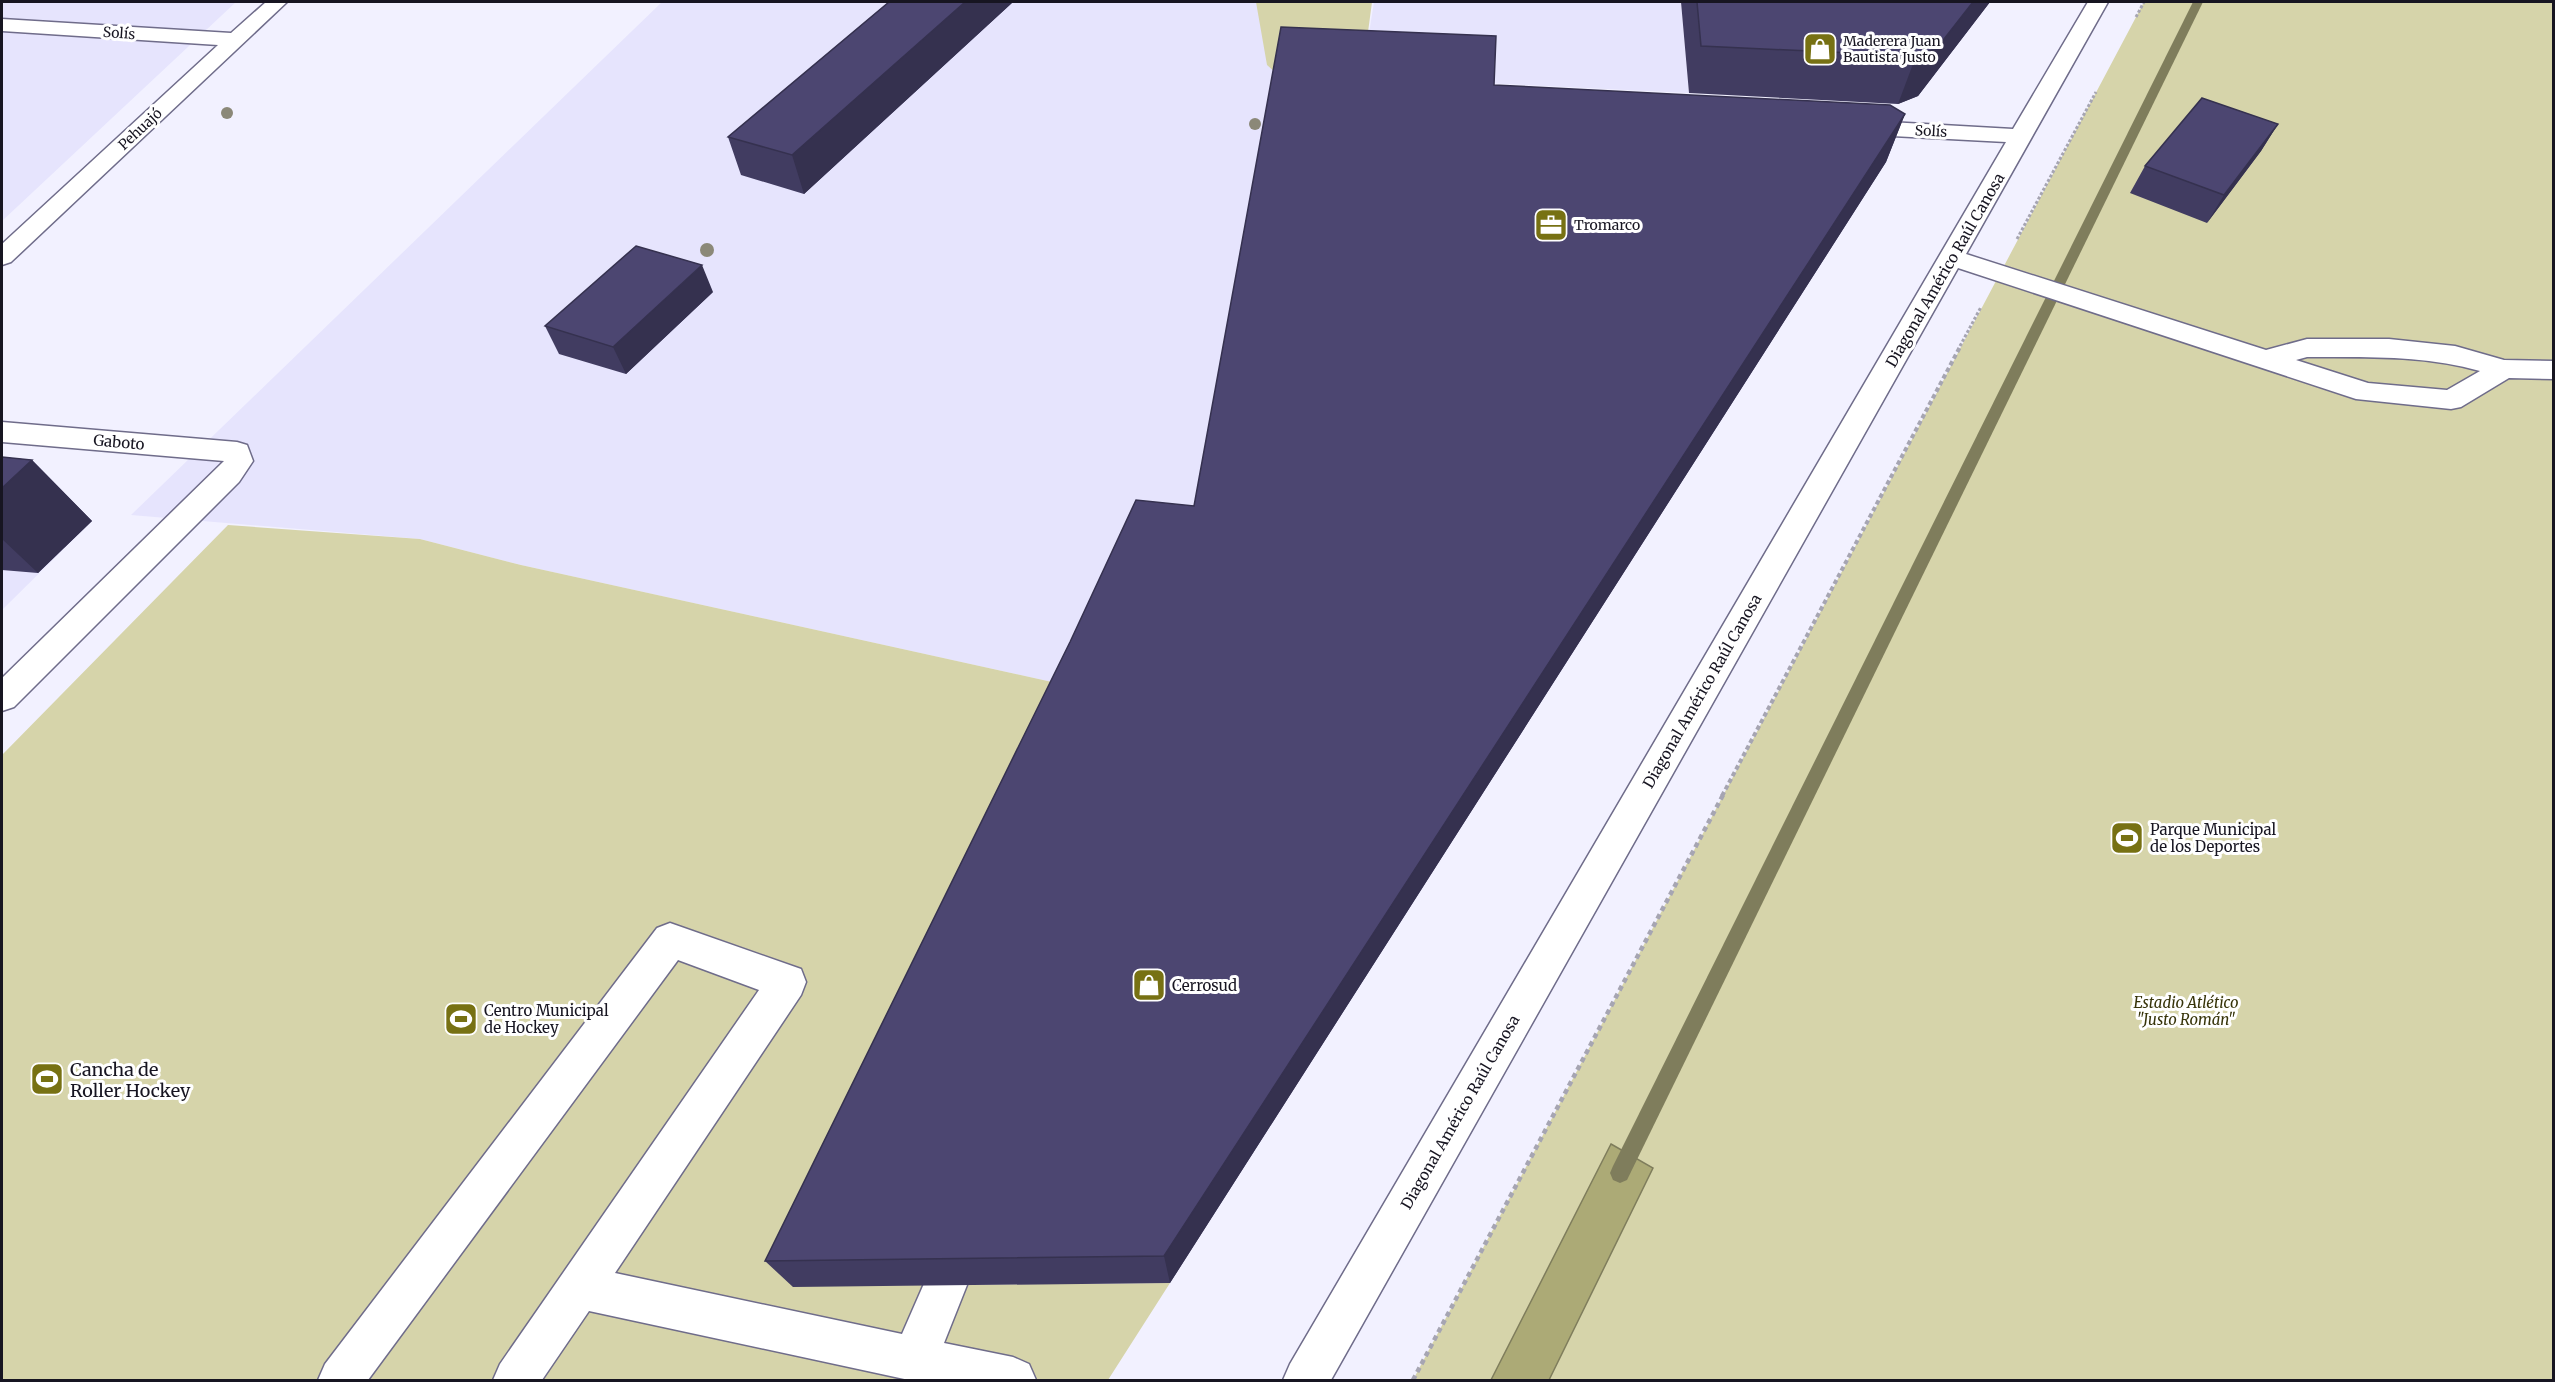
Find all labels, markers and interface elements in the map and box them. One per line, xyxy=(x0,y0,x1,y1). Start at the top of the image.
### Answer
street label: Solís xyxy=(102,23,136,43)
shop icon: Maderera Juan Bautista Justo xyxy=(1802,31,1838,67)
place label: Maderera Juan Bautista Justo xyxy=(1843,32,1941,66)
street label: Pehuajó xyxy=(114,104,166,154)
street label: Solís xyxy=(1914,121,1948,141)
street label: Diagonal Américo Raúl Canosa xyxy=(1882,170,2008,370)
office icon: Tromarco xyxy=(1533,207,1569,243)
place label: Tromarco xyxy=(1574,216,1640,234)
street label: Gaboto xyxy=(93,430,146,454)
street label: Diagonal Américo Raúl Canosa xyxy=(1639,591,1765,791)
sports icon: Parque Municipal de los Deportes xyxy=(2109,820,2145,856)
place label: Parque Municipal de los Deportes xyxy=(2150,820,2277,856)
shop icon: Cerrosud xyxy=(1131,967,1167,1003)
place label: Cerrosud xyxy=(1172,976,1237,995)
park label: Estadio Atlético "Justo Román" xyxy=(2133,993,2239,1029)
sports icon: Centro Municipal de Hockey xyxy=(443,1001,479,1037)
place label: Centro Municipal de Hockey xyxy=(484,1001,609,1037)
street label: Diagonal Américo Raúl Canosa xyxy=(1397,1012,1523,1212)
place label: Cancha de Roller Hockey xyxy=(70,1058,191,1102)
sports icon: Cancha de Roller Hockey xyxy=(29,1061,65,1097)

